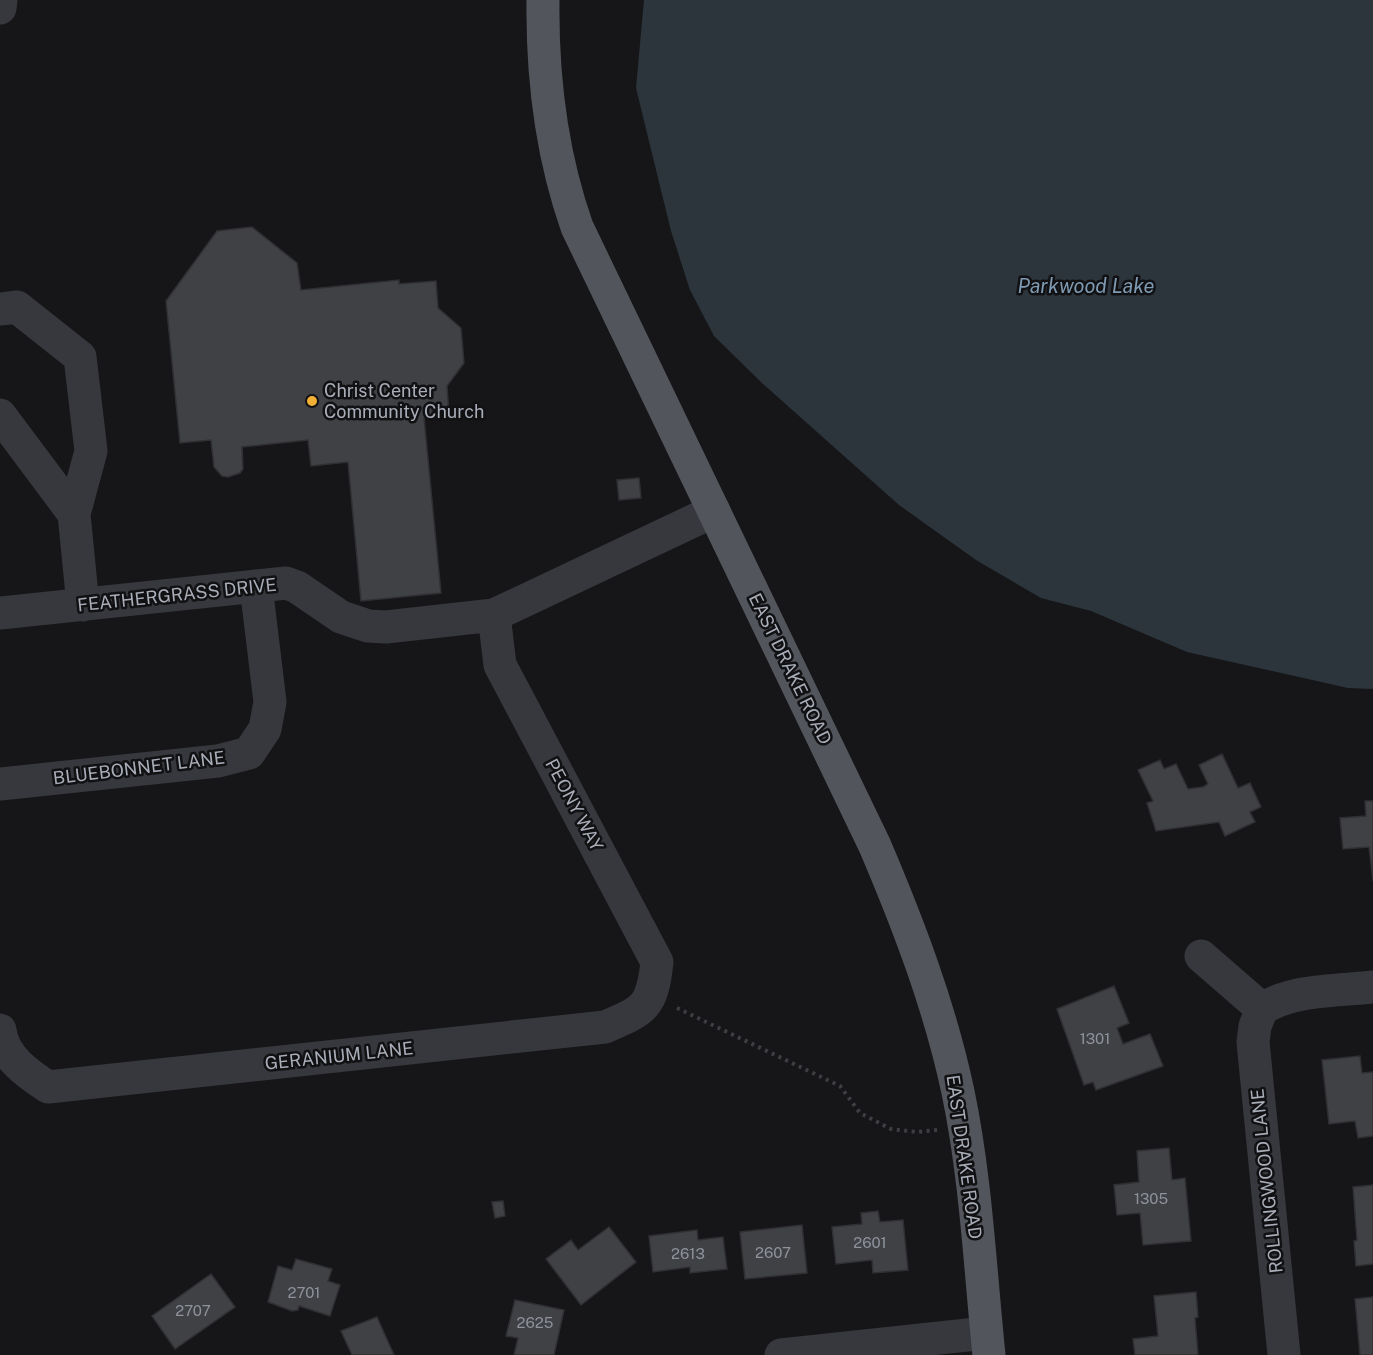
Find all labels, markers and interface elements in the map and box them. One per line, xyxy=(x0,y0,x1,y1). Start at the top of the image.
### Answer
water label: Parkwood Lake xyxy=(1018,274,1154,298)
place label: Christ Center Community Church xyxy=(324,380,484,422)
marker: Christ Center Community Church xyxy=(305,394,319,408)
street label: FEATHERGRASS DRIVE xyxy=(76,574,278,615)
street label: EAST DRAKE ROAD xyxy=(745,590,836,748)
street label: BLUEBONNET LANE xyxy=(52,747,226,788)
street label: PEONY WAY xyxy=(541,755,608,855)
house number: 1301 xyxy=(1080,1030,1110,1047)
street label: GERANIUM LANE xyxy=(264,1037,414,1074)
street label: EAST DRAKE ROAD xyxy=(943,1073,986,1240)
street label: ROLLINGWOOD LANE xyxy=(1246,1088,1287,1274)
house number: 1305 xyxy=(1134,1190,1168,1207)
house number: 2601 xyxy=(853,1234,887,1251)
house number: 2607 xyxy=(755,1244,791,1261)
house number: 2613 xyxy=(671,1245,705,1262)
house number: 2701 xyxy=(288,1284,320,1301)
house number: 2707 xyxy=(175,1302,211,1319)
house number: 2625 xyxy=(517,1314,553,1331)

